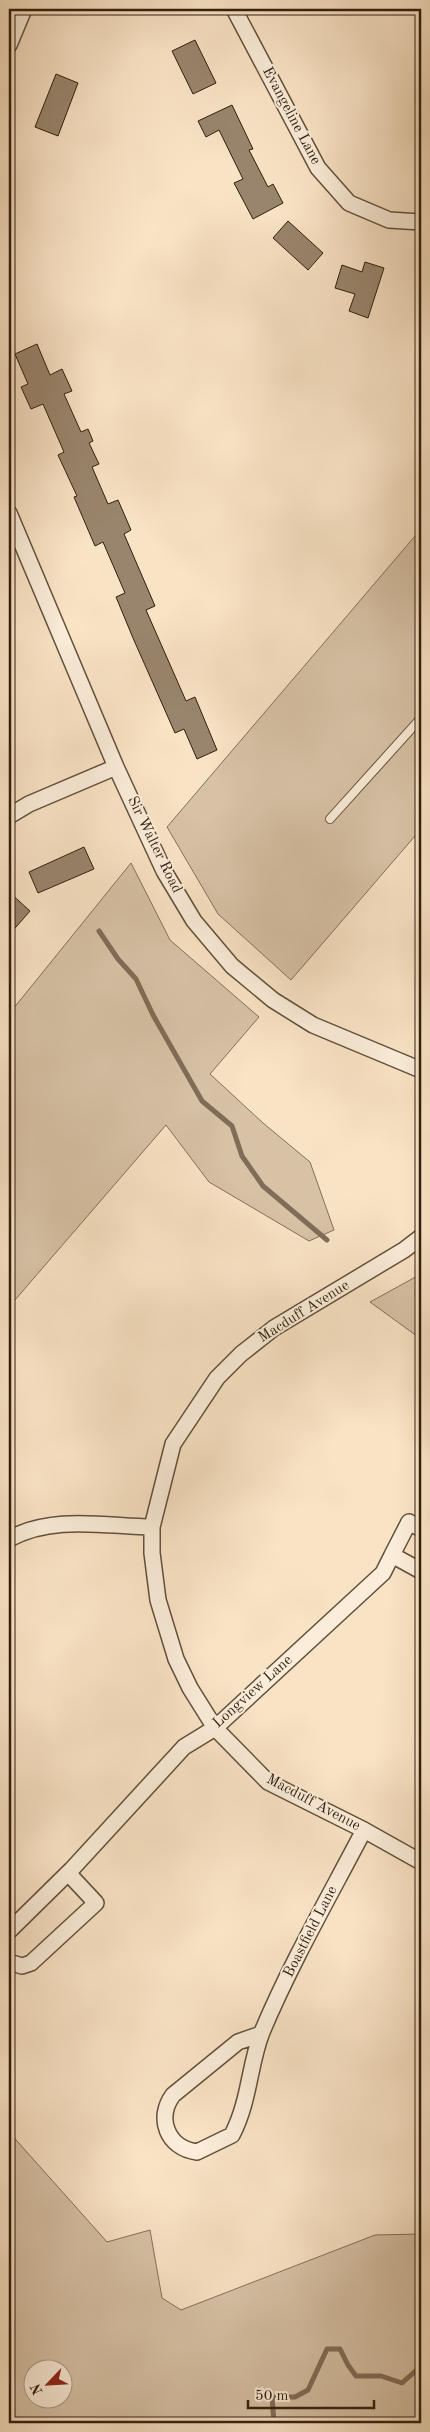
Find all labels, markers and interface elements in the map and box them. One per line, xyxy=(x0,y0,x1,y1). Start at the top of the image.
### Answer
street label: Evangeline Lane xyxy=(259,65,323,167)
street label: Sir Walter Road xyxy=(124,794,184,896)
street label: Macduff Avenue xyxy=(256,1278,352,1346)
street label: Longview Lane xyxy=(210,1653,296,1731)
street label: Macduff Avenue xyxy=(264,1772,363,1834)
street label: Boastfield Lane xyxy=(282,1884,341,1980)
north arrow xyxy=(22,2360,72,2410)
scale bar xyxy=(248,2377,374,2409)
text: N xyxy=(28,2381,46,2397)
text: 50 m xyxy=(255,2389,289,2404)

